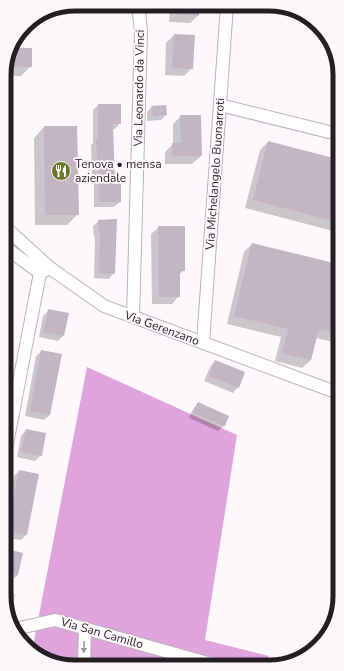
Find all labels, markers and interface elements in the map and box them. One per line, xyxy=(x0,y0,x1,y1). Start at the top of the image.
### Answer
street label: Via Leonardo da Vinci xyxy=(130,29,148,148)
street label: Via Michelangelo Buonarroti xyxy=(202,97,228,252)
place label: Tenova • mensa aziendale xyxy=(75,156,162,186)
restaurant icon: Tenova • mensa aziendale xyxy=(50,160,72,182)
street label: Via Gerenzano xyxy=(122,307,202,349)
street label: Via San Camillo xyxy=(58,613,145,653)
one-way arrow xyxy=(81,641,87,654)

